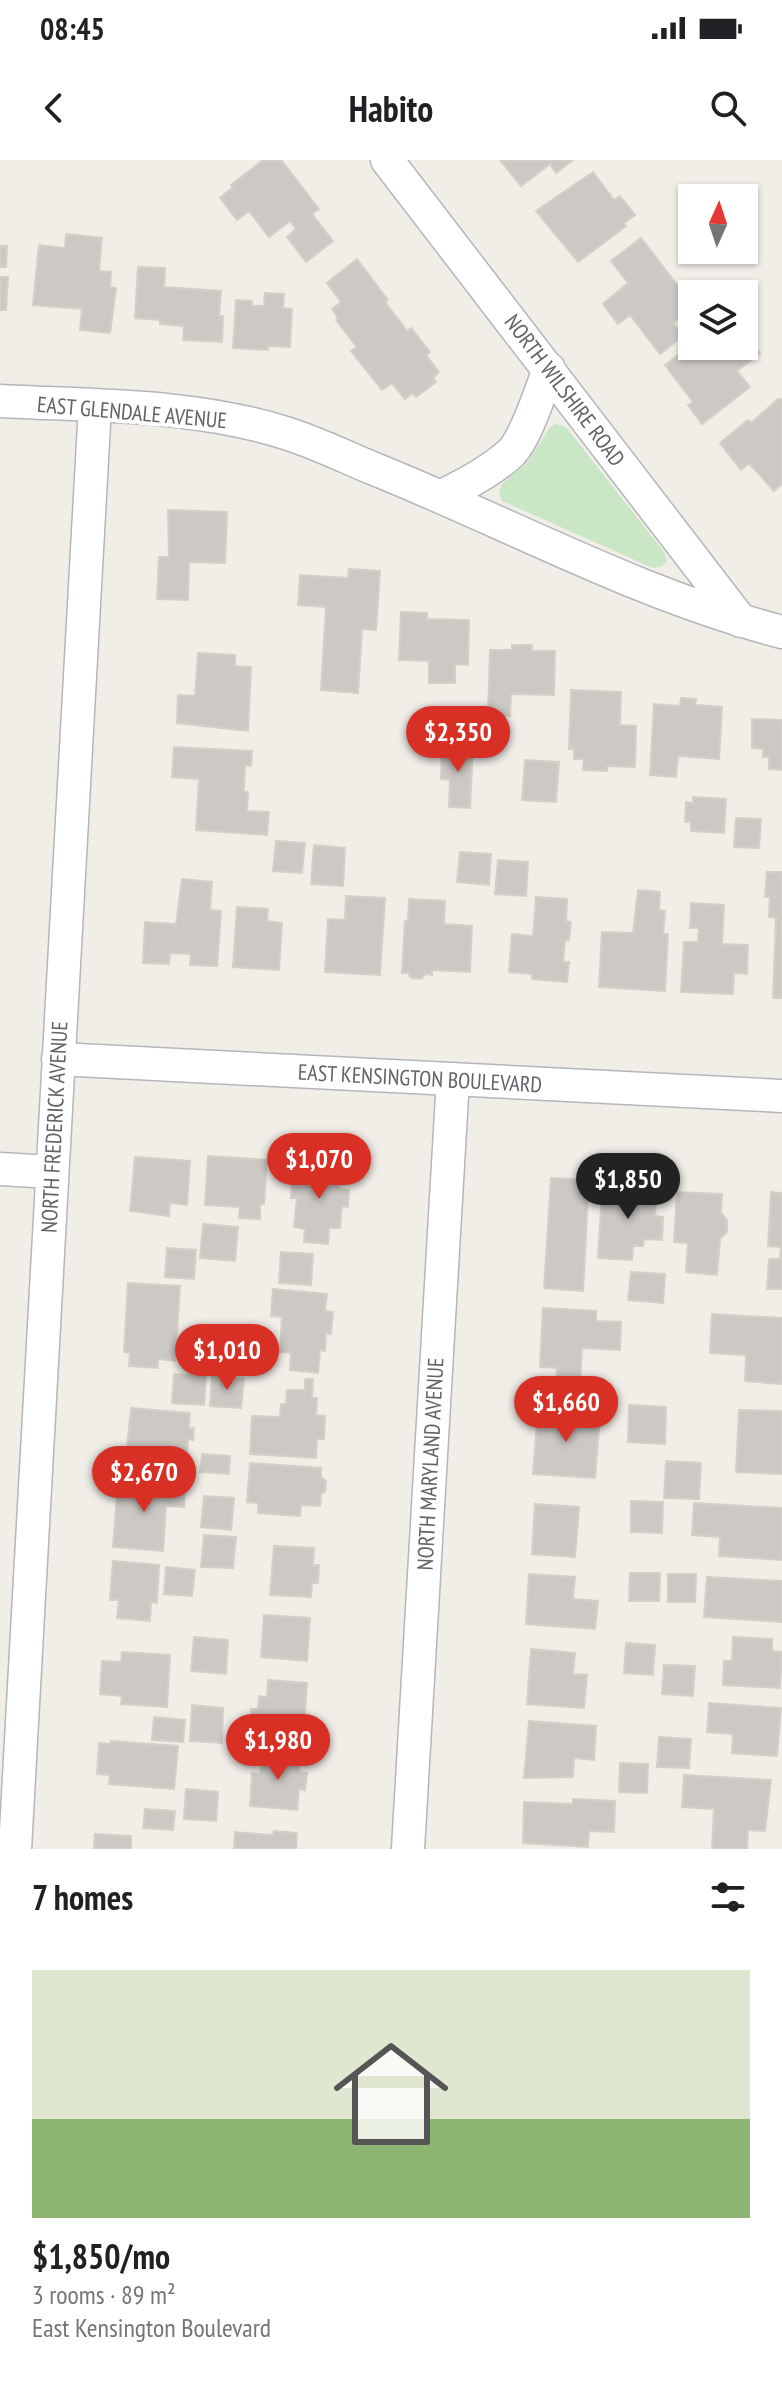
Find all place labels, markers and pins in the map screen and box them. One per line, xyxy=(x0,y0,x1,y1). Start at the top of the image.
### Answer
pin: $2,350 xyxy=(393,706,523,774)
pin: $1,070 xyxy=(254,1133,384,1201)
pin: $1,850 xyxy=(563,1153,693,1221)
pin: $1,010 xyxy=(162,1324,292,1392)
pin: $1,660 xyxy=(501,1376,631,1444)
pin: $2,670 xyxy=(79,1446,209,1514)
pin: $1,980 xyxy=(213,1714,343,1782)

